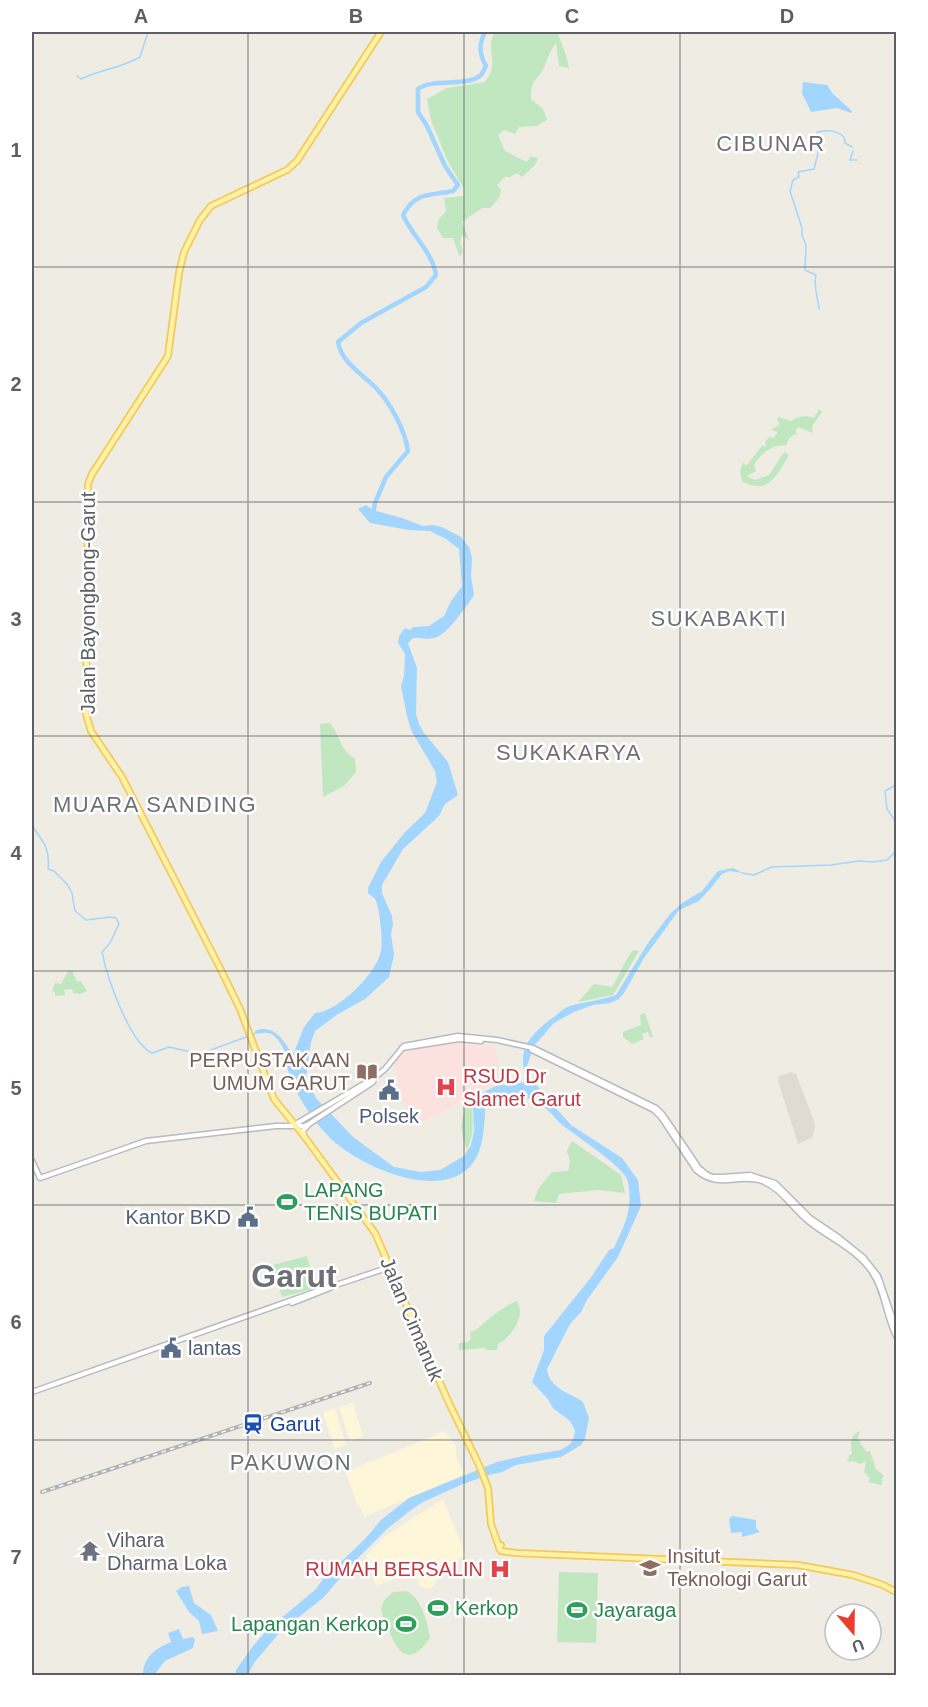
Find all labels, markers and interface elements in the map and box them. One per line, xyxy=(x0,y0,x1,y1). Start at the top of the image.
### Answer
text: A xyxy=(134,5,148,27)
text: B xyxy=(349,5,363,27)
text: C xyxy=(565,5,579,27)
text: D xyxy=(780,5,794,27)
district label: CIBUNAR xyxy=(716,131,826,156)
text: 1 xyxy=(10,139,22,161)
text: 2 xyxy=(10,373,22,395)
street label: Jalan Bayongbong-Garut xyxy=(77,491,99,714)
district label: SUKABAKTI xyxy=(651,606,787,631)
text: 3 xyxy=(10,608,22,630)
district label: SUKAKARYA xyxy=(496,740,642,765)
district label: MUARA SANDING xyxy=(53,792,257,817)
text: 4 xyxy=(10,842,22,864)
place label: PERPUSTAKAAN UMUM GARUT xyxy=(189,1049,350,1094)
library icon: PERPUSTAKAAN UMUM GARUT xyxy=(355,1060,379,1084)
place label: RSUD Dr Slamet Garut xyxy=(463,1065,581,1110)
hospital icon: RSUD Dr Slamet Garut xyxy=(434,1075,458,1099)
text: 5 xyxy=(10,1077,22,1099)
public building icon: Polsek xyxy=(377,1078,401,1102)
place label: Polsek xyxy=(359,1105,420,1127)
place label: LAPANG TENIS BUPATI xyxy=(304,1179,438,1224)
sports icon: LAPANG TENIS BUPATI xyxy=(275,1190,299,1214)
public building icon: Kantor BKD xyxy=(236,1205,260,1229)
place label: Kantor BKD xyxy=(125,1206,231,1228)
street label: Jalan Cimanuk xyxy=(376,1254,448,1385)
district label: Garut xyxy=(251,1258,337,1294)
text: 6 xyxy=(10,1311,22,1333)
public building icon: lantas xyxy=(159,1336,183,1360)
place label: lantas xyxy=(188,1337,241,1359)
station icon: Garut xyxy=(241,1412,265,1436)
place label: Garut xyxy=(270,1413,320,1435)
district label: PAKUWON xyxy=(230,1450,352,1475)
place label: Vihara Dharma Loka xyxy=(107,1529,228,1574)
temple icon: Vihara Dharma Loka xyxy=(78,1539,102,1563)
place label: Insitut Teknologi Garut xyxy=(667,1545,808,1590)
text: 7 xyxy=(10,1546,22,1568)
school or university icon: Insitut Teknologi Garut xyxy=(638,1556,662,1580)
hospital icon: RUMAH BERSALIN xyxy=(488,1557,512,1581)
place label: RUMAH BERSALIN xyxy=(305,1558,483,1580)
sports icon: Kerkop xyxy=(426,1596,450,1620)
place label: Kerkop xyxy=(455,1597,518,1619)
sports icon: Jayaraga xyxy=(565,1598,589,1622)
place label: Jayaraga xyxy=(594,1599,677,1621)
north arrow xyxy=(823,1602,883,1662)
sports icon: Lapangan Kerkop xyxy=(394,1612,418,1636)
place label: Lapangan Kerkop xyxy=(231,1613,389,1635)
text: U xyxy=(850,1636,866,1656)

